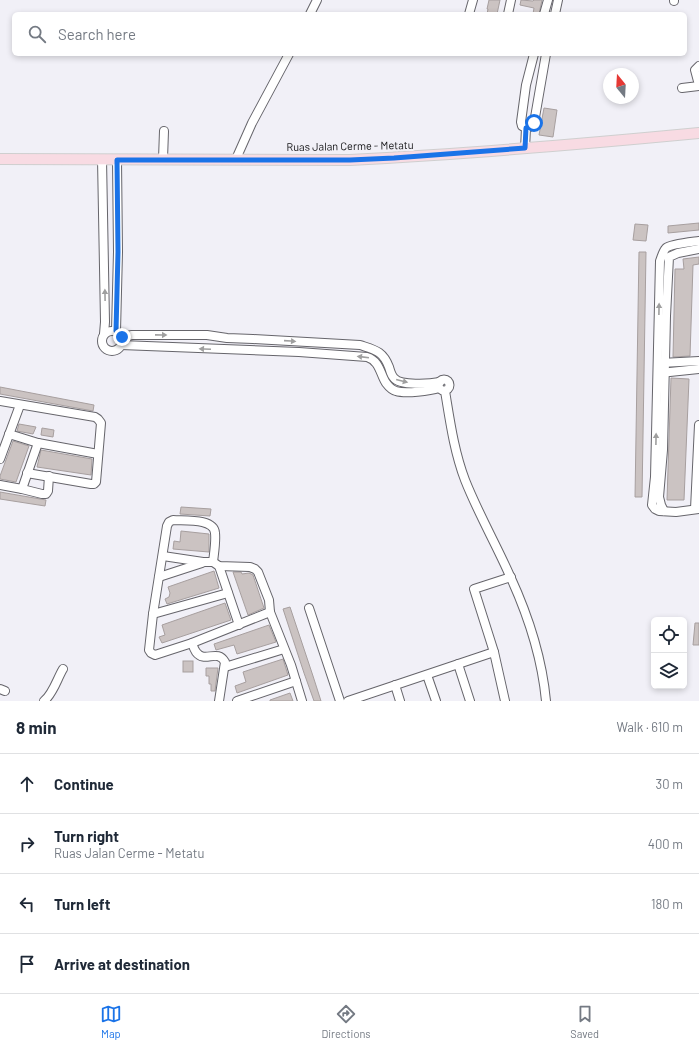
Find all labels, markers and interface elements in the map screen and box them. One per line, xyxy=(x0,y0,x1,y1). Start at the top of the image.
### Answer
search box xyxy=(12,12,687,56)
icon: search xyxy=(26,23,48,45)
text: Search here xyxy=(58,25,136,43)
north arrow xyxy=(603,68,639,104)
route start xyxy=(525,114,543,132)
street label: Ruas Jalan Cerme - Metatu xyxy=(286,138,414,153)
one-way arrow xyxy=(102,288,108,301)
one-way arrow xyxy=(656,302,662,315)
route end xyxy=(113,328,131,346)
one-way arrow xyxy=(155,332,168,338)
one-way arrow xyxy=(284,338,296,345)
one-way arrow xyxy=(198,346,211,352)
one-way arrow xyxy=(357,354,369,360)
one-way arrow xyxy=(395,379,408,385)
one-way arrow xyxy=(653,433,660,445)
map controls xyxy=(651,617,687,689)
button: locate xyxy=(651,617,687,653)
button: layers xyxy=(651,653,687,689)
text: 8 min xyxy=(16,717,56,737)
text: Walk · 610 m xyxy=(616,719,683,735)
icon: ahead xyxy=(16,773,38,795)
text: Continue xyxy=(54,775,114,793)
text: 30 m xyxy=(656,776,683,792)
text: Turn right xyxy=(54,827,119,845)
icon: right xyxy=(16,833,38,855)
text: 400 m xyxy=(648,836,683,852)
text: Ruas Jalan Cerme - Metatu xyxy=(54,845,204,861)
icon: left xyxy=(16,893,38,915)
text: Turn left xyxy=(54,895,110,913)
text: 180 m xyxy=(651,896,683,912)
icon: arrive xyxy=(16,953,38,975)
text: Arrive at destination xyxy=(54,955,190,973)
tab: Map xyxy=(100,1003,122,1040)
tab: Directions xyxy=(321,1003,371,1040)
tab: Saved xyxy=(570,1003,599,1040)

